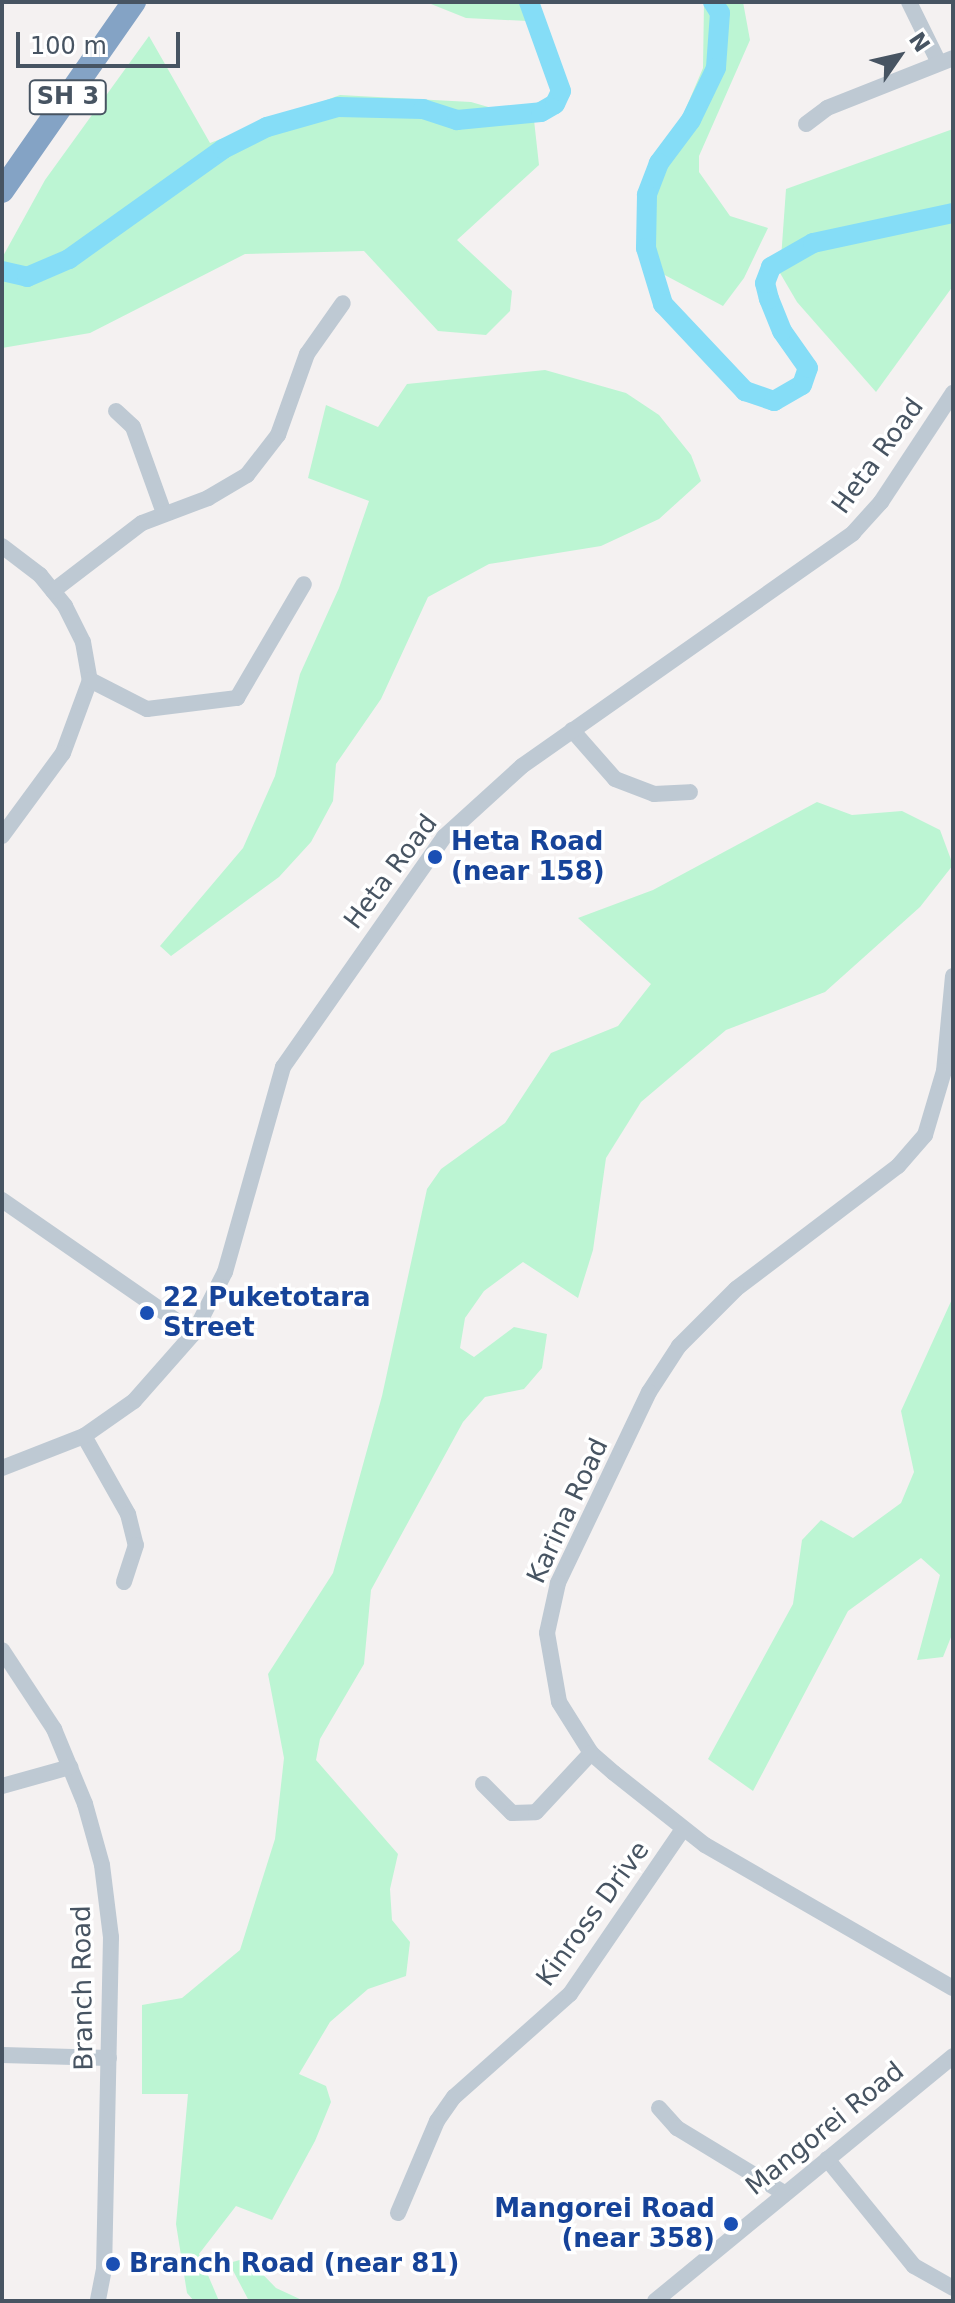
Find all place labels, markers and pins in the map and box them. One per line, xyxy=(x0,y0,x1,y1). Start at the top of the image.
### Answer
place label: Heta Road (near 158) xyxy=(451,826,605,888)
marker: Heta Road (near 158) xyxy=(426,848,444,866)
place label: 22 Puketotara Street xyxy=(163,1282,371,1344)
marker: 22 Puketotara Street xyxy=(138,1304,156,1322)
place label: Mangorei Road (near 358) xyxy=(494,2193,715,2254)
marker: Mangorei Road (near 358) xyxy=(722,2215,740,2233)
place label: Branch Road (near 81) xyxy=(129,2248,459,2280)
marker: Branch Road (near 81) xyxy=(104,2255,122,2273)

